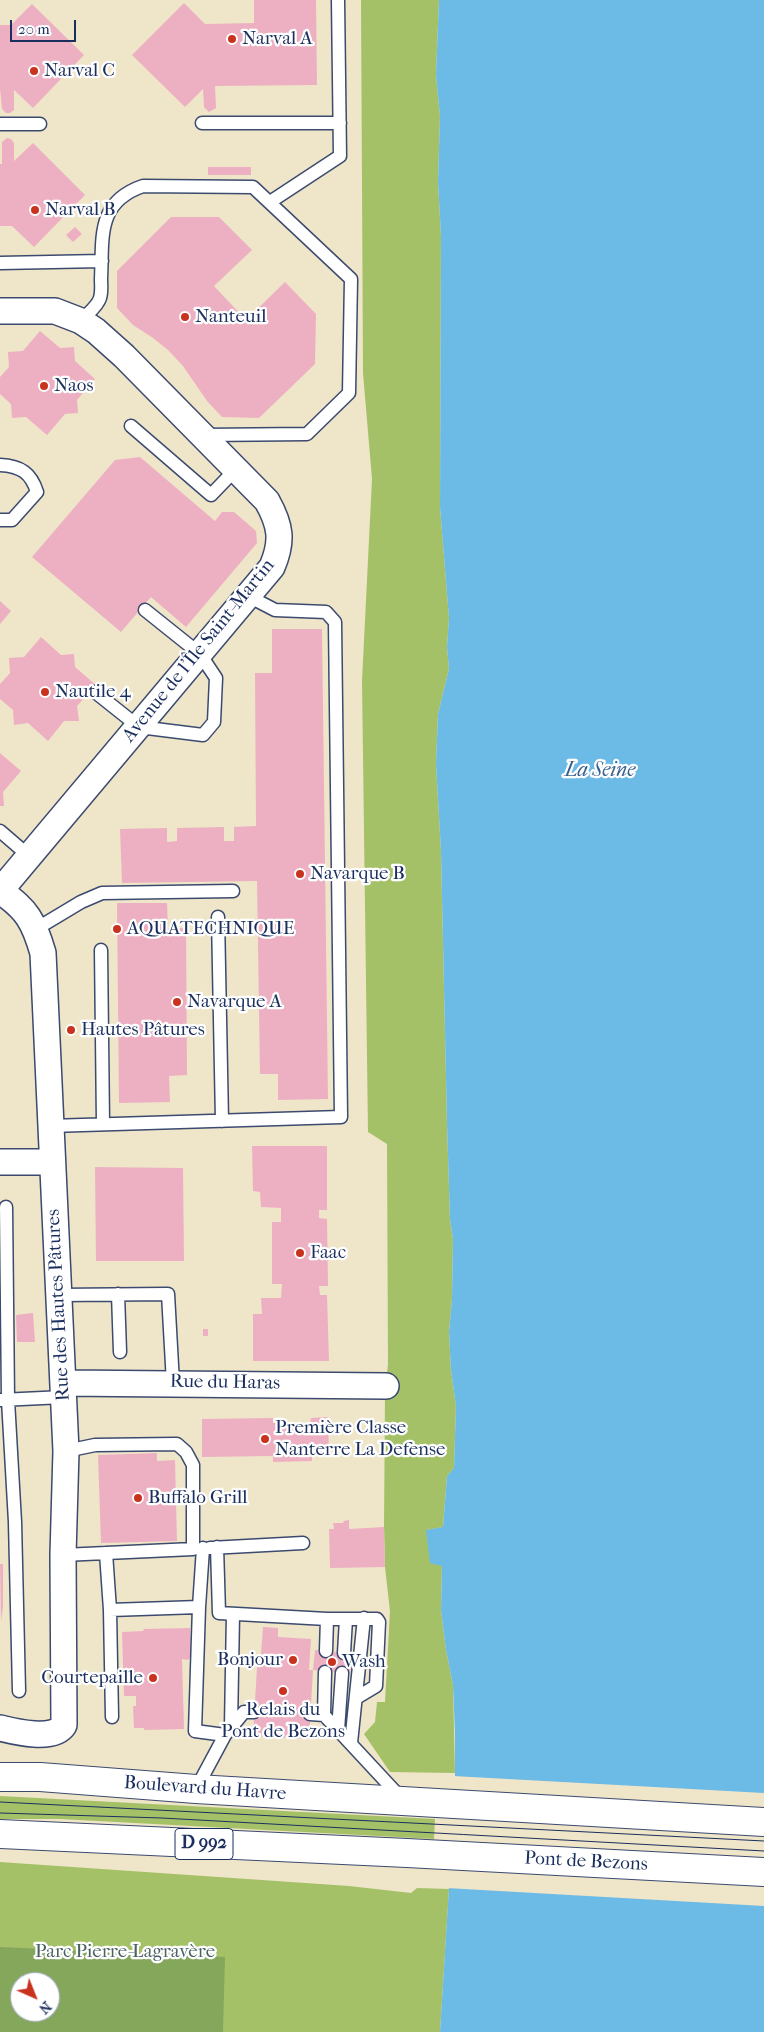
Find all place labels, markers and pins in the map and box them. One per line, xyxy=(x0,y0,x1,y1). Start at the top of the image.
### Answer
place label: Narval A xyxy=(242,28,313,50)
marker: Narval A xyxy=(226,33,238,45)
place label: Narval C xyxy=(44,60,115,82)
marker: Narval C xyxy=(28,65,40,77)
place label: Narval B xyxy=(45,199,116,221)
marker: Narval B xyxy=(29,204,41,216)
place label: Nanteuil xyxy=(195,306,266,328)
marker: Nanteuil xyxy=(179,311,191,323)
place label: Naos xyxy=(54,375,93,397)
marker: Naos xyxy=(38,380,50,392)
place label: Nautile 4 xyxy=(55,681,131,703)
marker: Nautile 4 xyxy=(39,686,51,698)
place label: Navarque B xyxy=(310,863,405,885)
marker: Navarque B xyxy=(294,868,306,880)
place label: AQUATECHNIQUE xyxy=(127,918,294,940)
marker: AQUATECHNIQUE xyxy=(111,923,123,935)
place label: Navarque A xyxy=(187,991,282,1013)
marker: Navarque A xyxy=(171,996,183,1008)
place label: Hautes Pâtures xyxy=(81,1019,205,1041)
marker: Hautes Pâtures xyxy=(65,1024,77,1036)
place label: Faac xyxy=(310,1242,346,1264)
marker: Faac xyxy=(294,1247,306,1259)
place label: Première Classe Nanterre La Defense xyxy=(275,1417,445,1461)
marker: Première Classe Nanterre La Defense xyxy=(259,1433,271,1445)
place label: Buffalo Grill xyxy=(148,1487,248,1509)
marker: Buffalo Grill xyxy=(132,1492,144,1504)
place label: Bonjour xyxy=(217,1649,283,1671)
place label: Wash xyxy=(342,1651,386,1673)
marker: Bonjour xyxy=(287,1654,299,1666)
marker: Wash xyxy=(326,1656,338,1668)
place label: Courtepaille xyxy=(41,1667,143,1689)
marker: Courtepaille xyxy=(147,1672,159,1684)
marker: Relais du Pont de Bezons xyxy=(277,1685,289,1697)
place label: Relais du Pont de Bezons xyxy=(221,1699,345,1743)

